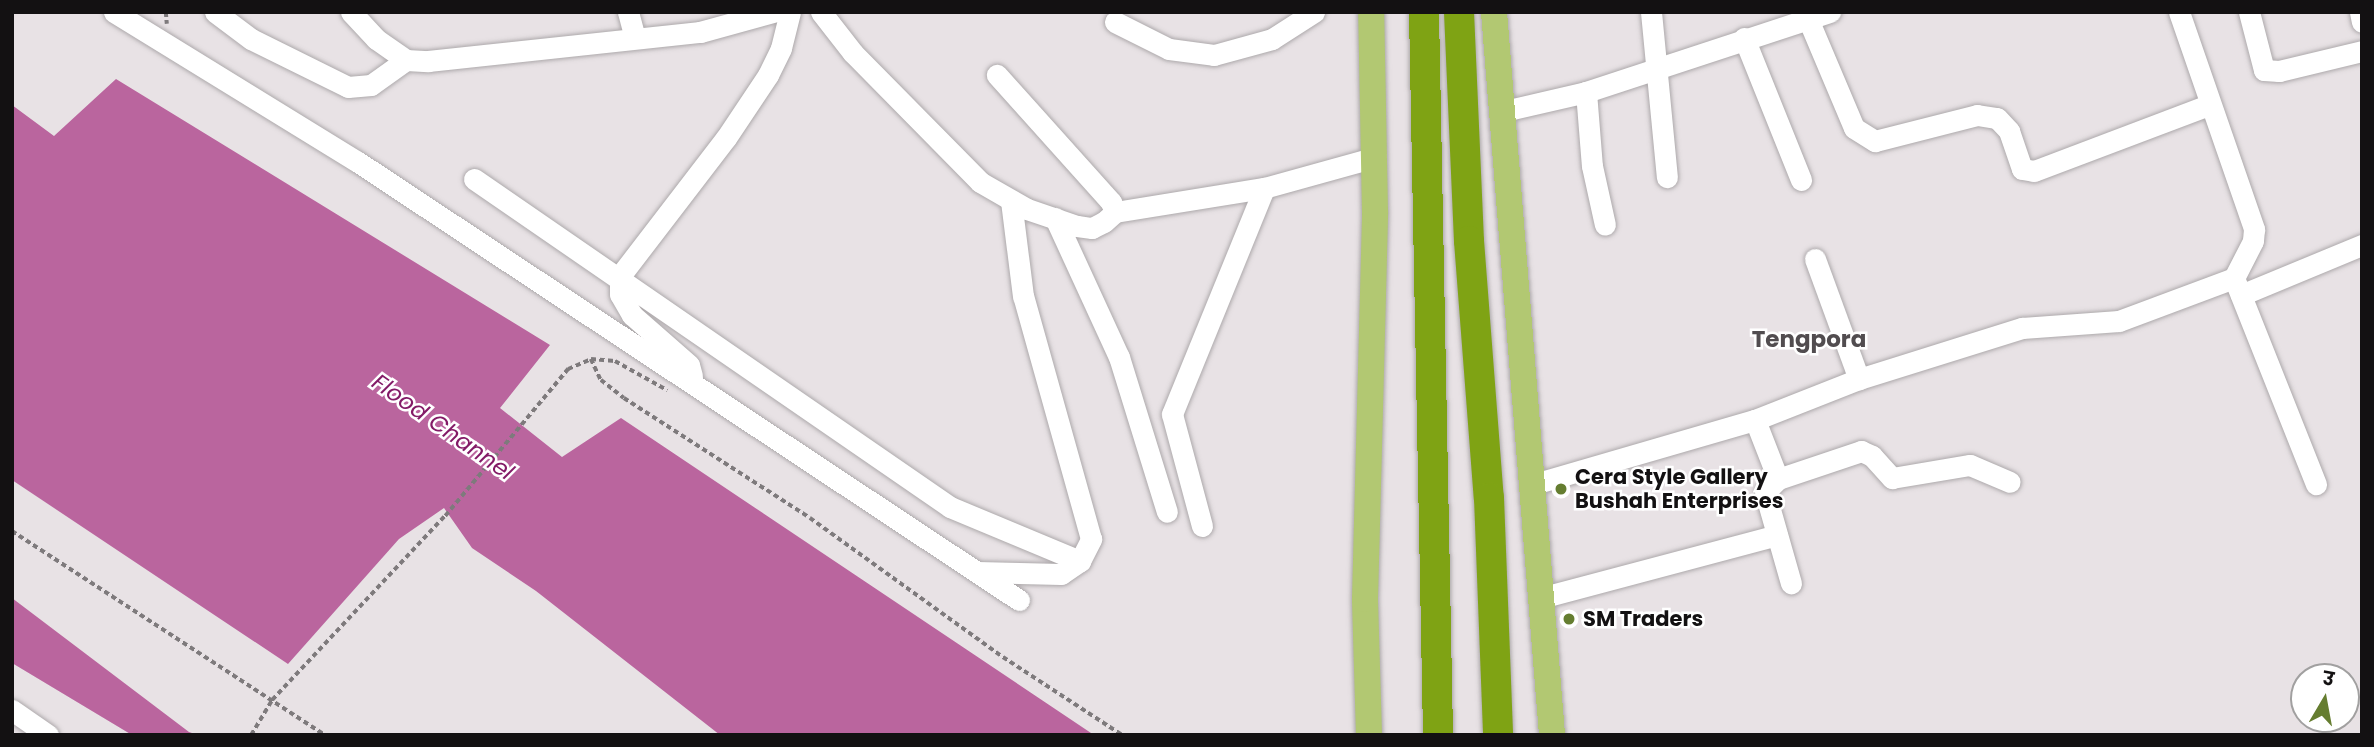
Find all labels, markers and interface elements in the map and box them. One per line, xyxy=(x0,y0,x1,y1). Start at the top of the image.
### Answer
district label: Tengpora xyxy=(1752,325,1866,353)
water label: Flood Channel xyxy=(367,368,519,486)
place label: Cera Style Gallery Bushah Enterprises xyxy=(1575,464,1784,514)
marker: Cera Style Gallery Bushah Enterprises xyxy=(1553,481,1569,497)
place label: SM Traders xyxy=(1583,606,1703,632)
marker: SM Traders xyxy=(1561,611,1577,627)
north arrow xyxy=(2290,663,2360,733)
text: उ xyxy=(2321,665,2336,693)

